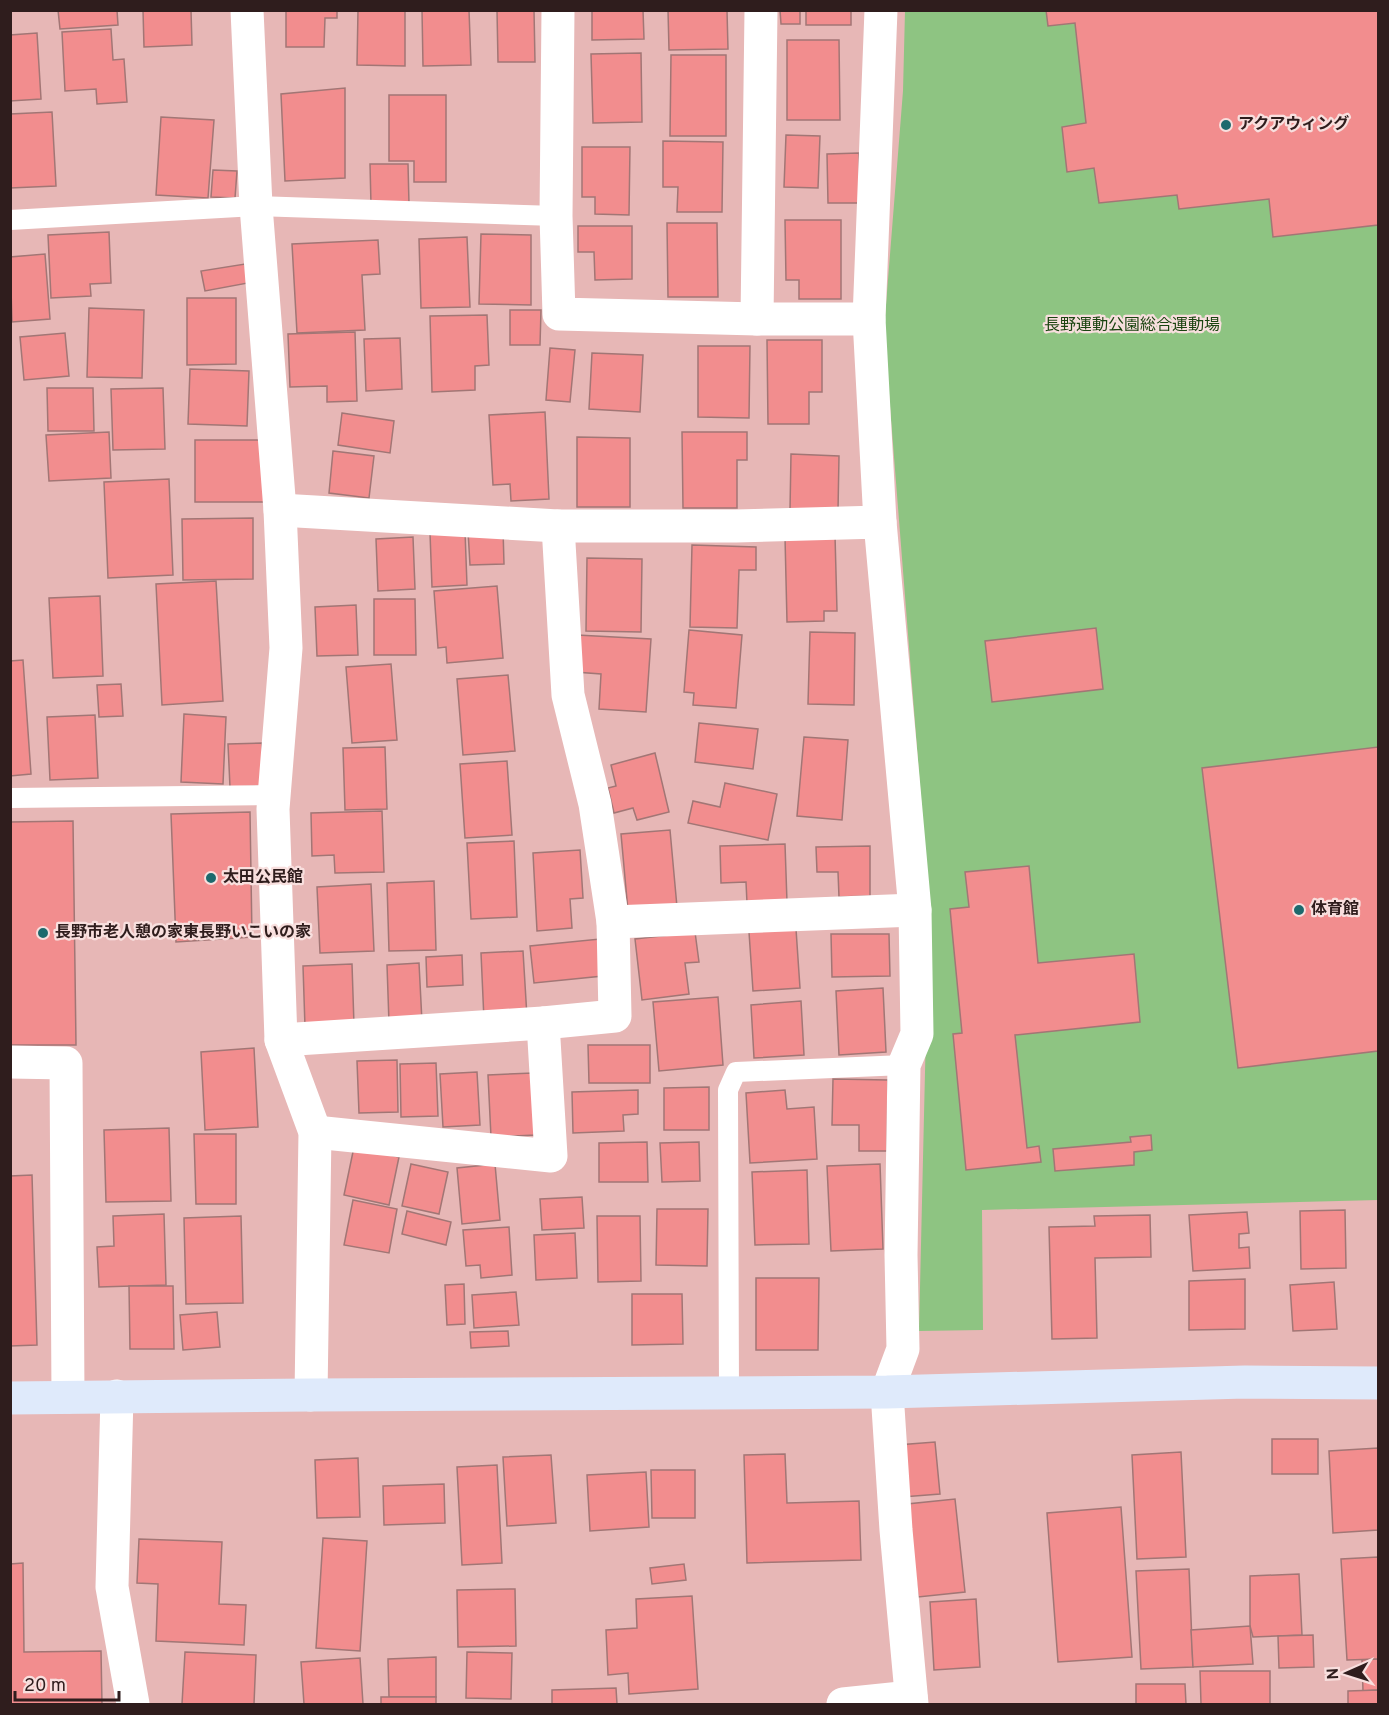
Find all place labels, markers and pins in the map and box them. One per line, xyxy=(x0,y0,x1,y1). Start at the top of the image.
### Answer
place label: アクアウィング xyxy=(1238,114,1349,135)
marker: アクアウィング xyxy=(1219,118,1233,132)
place label: 太田公民館 xyxy=(223,868,303,888)
marker: 太田公民館 xyxy=(204,871,218,885)
place label: 体育館 xyxy=(1311,900,1359,920)
marker: 体育館 xyxy=(1292,903,1306,917)
place label: 長野市老人憩の家東長野いこいの家 xyxy=(55,923,311,943)
marker: 長野市老人憩の家東長野いこいの家 xyxy=(36,926,50,940)

